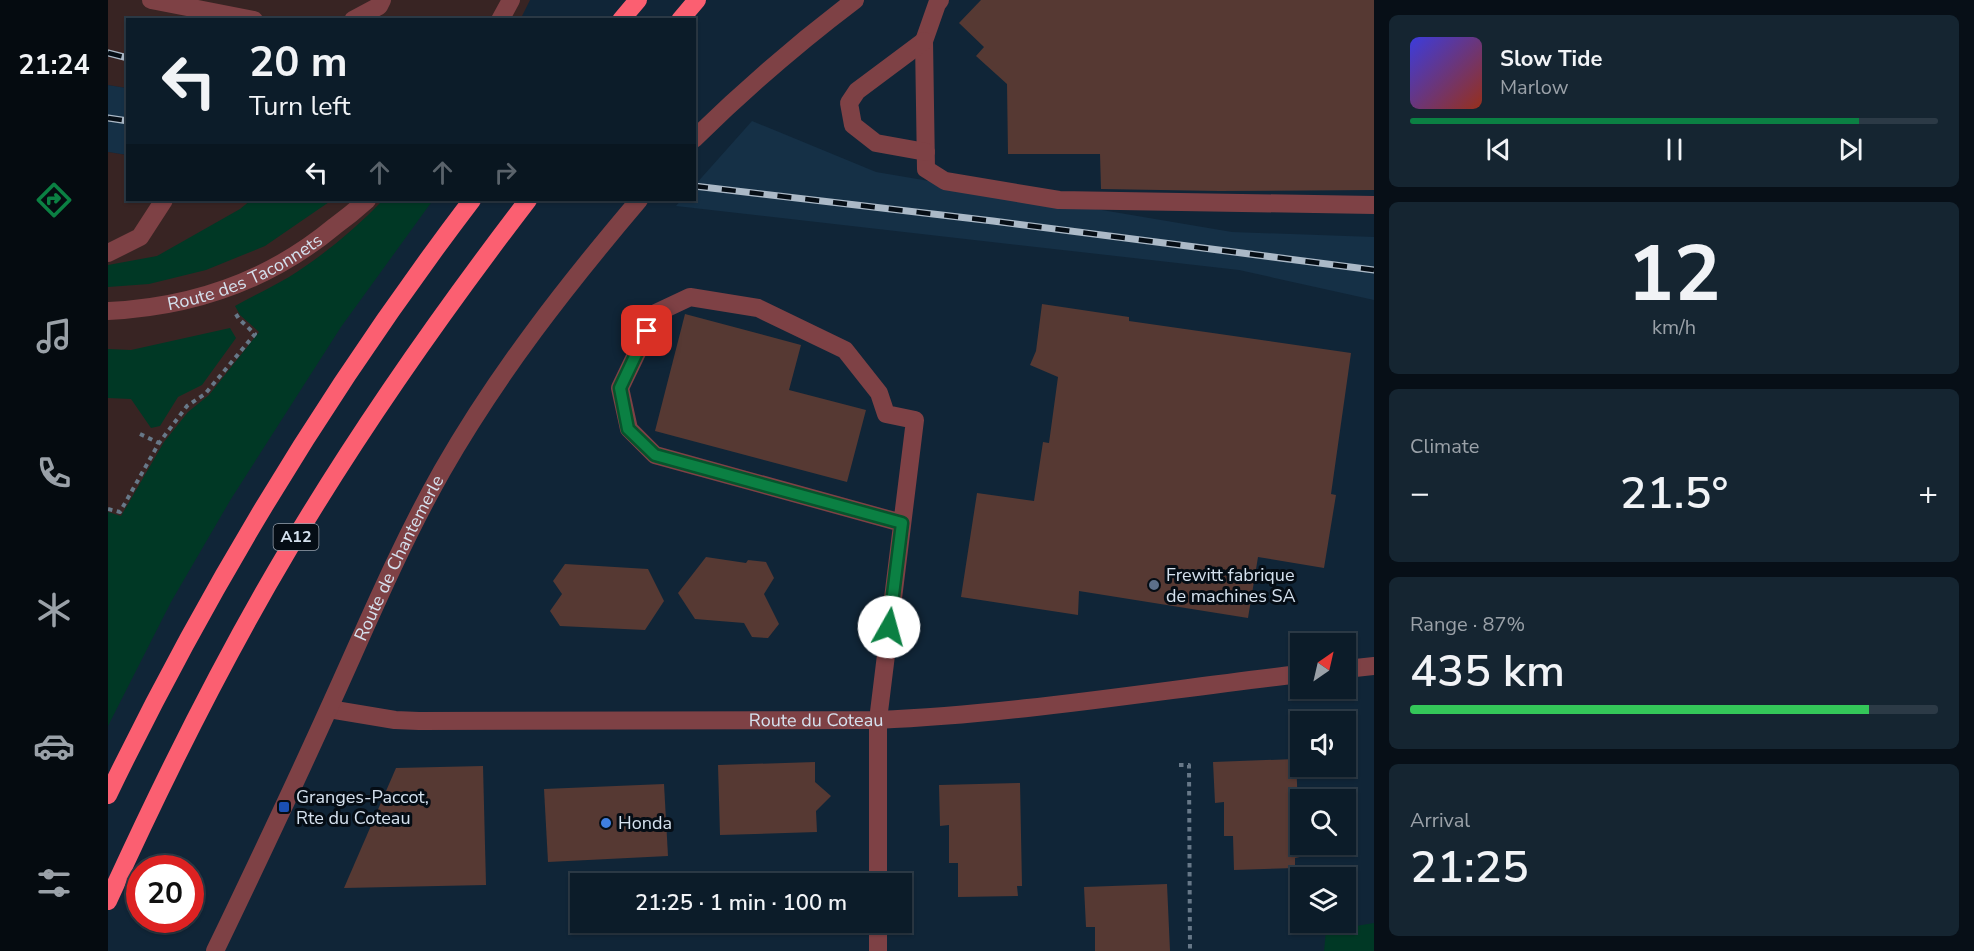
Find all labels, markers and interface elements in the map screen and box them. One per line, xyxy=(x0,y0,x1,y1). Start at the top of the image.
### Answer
text: 20 m xyxy=(249,34,348,91)
icon: left xyxy=(150,42,228,120)
text: Slow Tide xyxy=(1500,44,1602,74)
text: 21:24 xyxy=(18,47,90,84)
text: Marlow xyxy=(1500,74,1568,101)
text: Turn left xyxy=(249,88,350,125)
icon: previous xyxy=(1482,133,1515,166)
icon: pause xyxy=(1658,133,1691,166)
icon: next xyxy=(1834,133,1867,166)
icon: left xyxy=(300,156,333,189)
icon: ahead xyxy=(363,156,396,189)
icon: ahead xyxy=(426,156,459,189)
icon: right xyxy=(489,156,522,189)
icon: directions xyxy=(33,179,75,221)
text: 12 xyxy=(1627,221,1721,328)
street label: Route des Taconnets xyxy=(165,228,327,316)
pin xyxy=(621,305,672,356)
icon: arrive xyxy=(630,314,663,347)
text: km/h xyxy=(1652,314,1696,341)
icon: music xyxy=(33,315,75,357)
text: Climate xyxy=(1410,433,1479,460)
icon: phone xyxy=(33,452,75,494)
text: 21.5° xyxy=(1620,463,1728,524)
street label: Route de Chantemerle xyxy=(349,471,449,645)
text: − xyxy=(1410,471,1430,516)
text: + xyxy=(1918,471,1938,516)
road number: A12 xyxy=(274,524,318,550)
place label: Frewitt fabrique de machines SA xyxy=(1166,563,1296,608)
marker: Frewitt fabrique de machines SA xyxy=(1147,578,1161,592)
icon: climate xyxy=(33,589,75,631)
position arrow xyxy=(857,595,921,659)
text: Range · 87% xyxy=(1410,611,1525,638)
north arrow xyxy=(1290,633,1356,699)
map controls xyxy=(1290,633,1356,933)
text: 435 km xyxy=(1410,641,1565,702)
street label: Route du Coteau xyxy=(749,708,884,732)
button: sound xyxy=(1290,711,1356,777)
icon: car xyxy=(33,725,75,767)
place label: Granges-Paccot, Rte du Coteau xyxy=(296,785,429,830)
button: search xyxy=(1290,789,1356,855)
marker: Granges-Paccot, Rte du Coteau xyxy=(277,800,291,814)
text: Arrival xyxy=(1410,807,1470,834)
place label: Honda xyxy=(618,811,672,835)
marker: Honda xyxy=(599,816,613,830)
text: 21:25 xyxy=(1410,837,1529,898)
speed limit sign: 20 xyxy=(126,855,204,933)
icon: filters xyxy=(33,862,75,904)
button: layers xyxy=(1290,867,1356,933)
text: 21:25 · 1 min · 100 m xyxy=(635,888,847,918)

